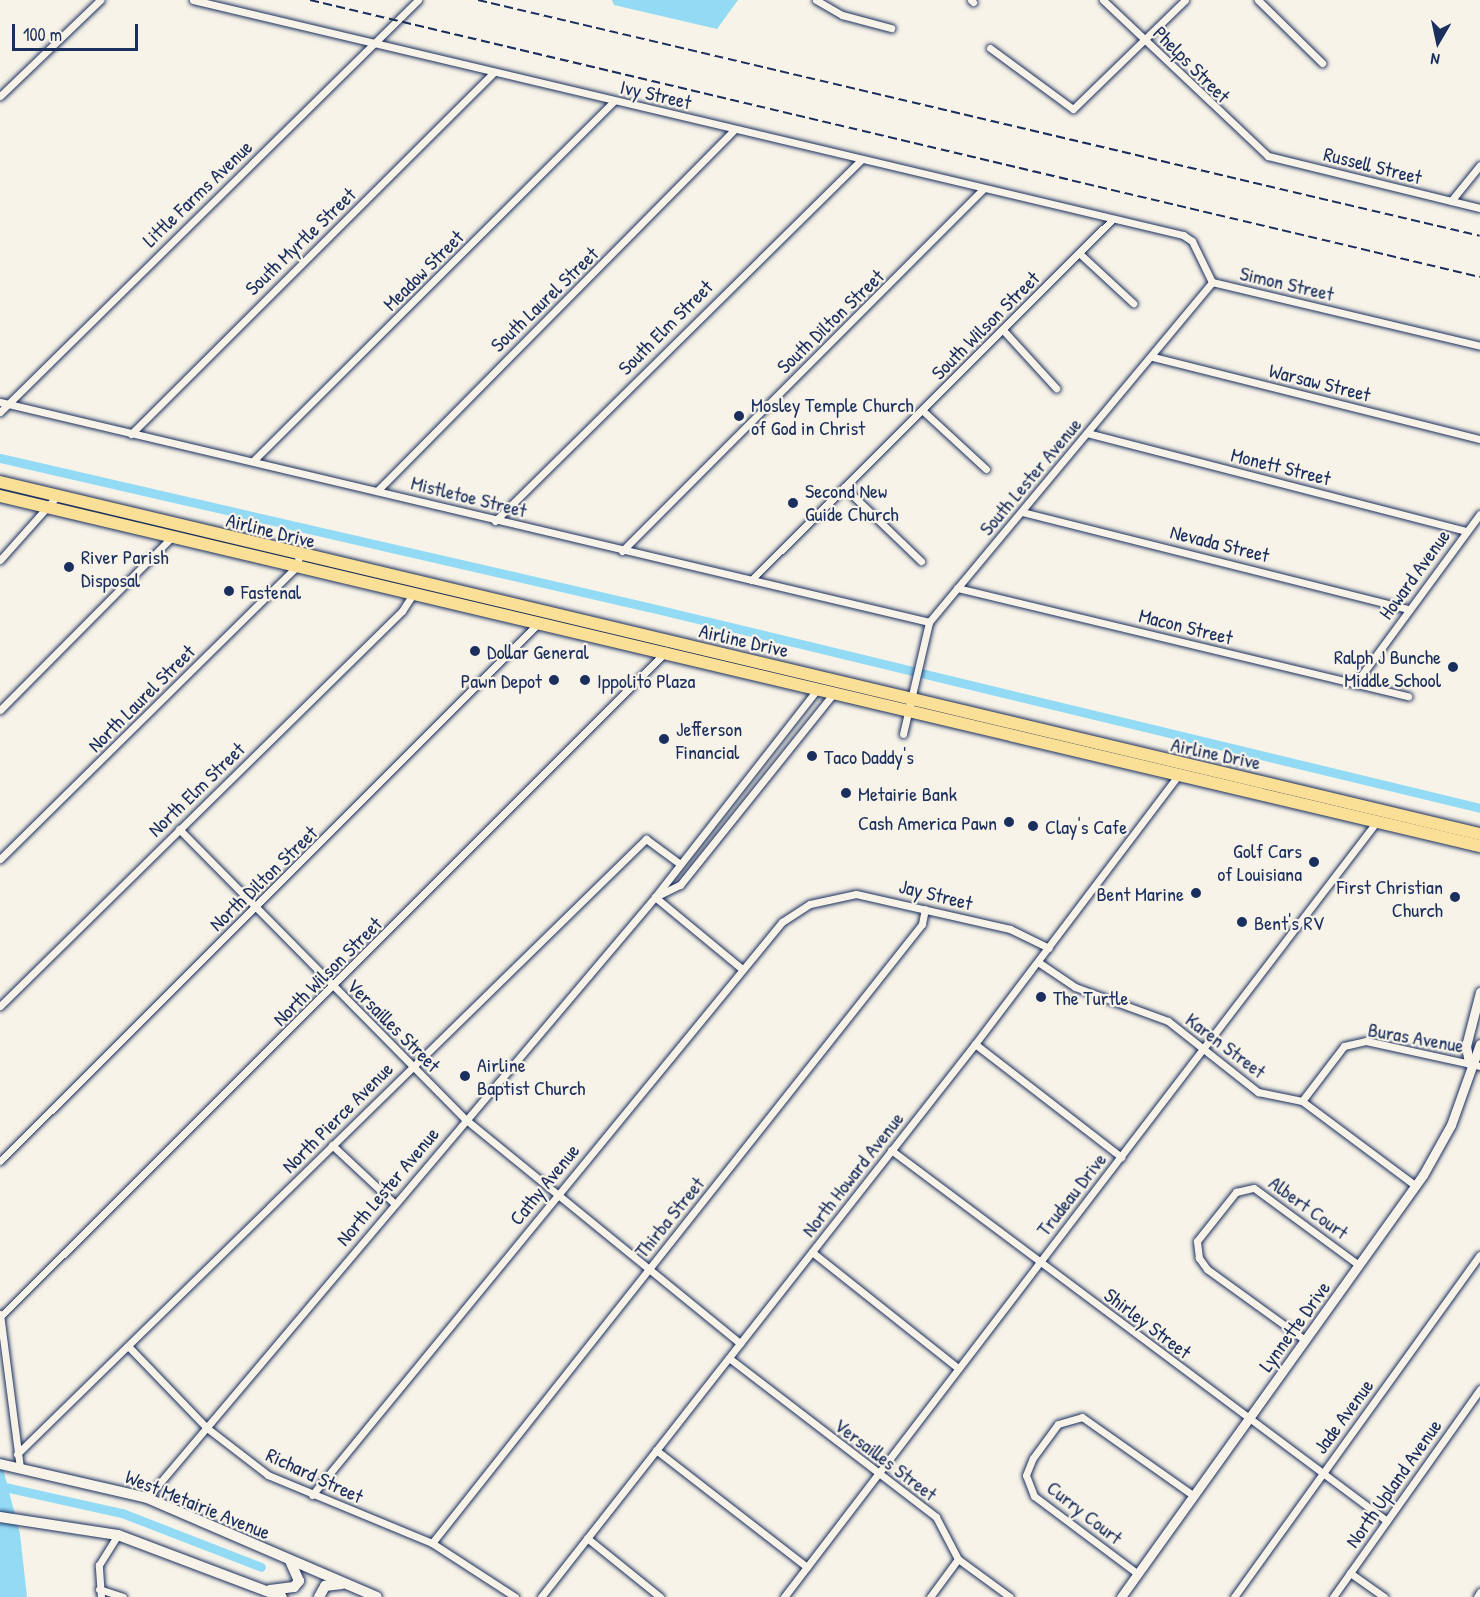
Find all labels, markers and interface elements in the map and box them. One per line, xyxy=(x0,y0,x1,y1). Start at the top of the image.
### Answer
scale bar xyxy=(15,12,141,50)
north arrow xyxy=(1408,12,1468,72)
street label: Phelps Street xyxy=(1149,21,1235,107)
text: 100 m xyxy=(23,22,62,47)
text: N xyxy=(1429,48,1441,71)
street label: Ivy Street xyxy=(618,74,694,114)
street label: Little Farms Avenue xyxy=(137,135,257,251)
street label: Russell Street xyxy=(1321,141,1425,189)
street label: South Myrtle Street xyxy=(240,182,360,300)
street label: Meadow Street xyxy=(378,225,468,315)
street label: South Laurel Street xyxy=(485,242,603,356)
street label: Simon Street xyxy=(1238,261,1336,305)
street label: South Dilton Street xyxy=(771,264,889,378)
street label: South Wilson Street xyxy=(926,266,1044,384)
street label: South Elm Street xyxy=(613,275,717,379)
street label: Warsaw Street xyxy=(1267,358,1373,406)
place label: Mosley Temple Church of God in Christ xyxy=(751,392,914,439)
marker: Mosley Temple Church of God in Christ xyxy=(732,409,746,423)
street label: South Lester Avenue xyxy=(974,412,1086,540)
street label: Monett Street xyxy=(1229,442,1333,490)
street label: Mistletoe Street xyxy=(409,470,529,522)
place label: Second New Guide Church xyxy=(805,479,899,526)
marker: Second New Guide Church xyxy=(786,496,800,510)
street label: Airline Drive xyxy=(224,507,318,553)
street label: Nevada Street xyxy=(1168,519,1272,567)
street label: Howard Avenue xyxy=(1373,524,1455,624)
place label: River Parish Disposal xyxy=(81,544,169,591)
marker: River Parish Disposal xyxy=(62,560,76,574)
place label: Fastenal xyxy=(241,579,301,603)
marker: Fastenal xyxy=(222,584,236,598)
street label: Macon Street xyxy=(1137,603,1235,649)
street label: Airline Drive xyxy=(697,618,791,662)
street label: North Laurel Street xyxy=(82,639,200,757)
place label: Dollar General xyxy=(487,639,589,663)
marker: Dollar General xyxy=(468,644,482,658)
place label: Ralph J Bunche Middle School xyxy=(1334,644,1441,691)
marker: Ralph J Bunche Middle School xyxy=(1446,660,1460,674)
place label: Pawn Depot xyxy=(461,668,542,692)
place label: Ippolito Plaza xyxy=(597,668,695,692)
marker: Pawn Depot xyxy=(547,673,561,687)
marker: Ippolito Plaza xyxy=(578,673,592,687)
place label: Jefferson Financial xyxy=(676,716,742,763)
marker: Jefferson Financial xyxy=(657,732,671,746)
street label: Airline Drive xyxy=(1169,732,1263,774)
street label: North Elm Street xyxy=(143,737,249,841)
place label: Taco Daddy's xyxy=(824,744,914,768)
marker: Taco Daddy's xyxy=(805,749,819,763)
place label: Metairie Bank xyxy=(858,781,957,805)
marker: Metairie Bank xyxy=(839,786,853,800)
place label: Cash America Pawn xyxy=(858,810,997,834)
place label: Clay's Cafe xyxy=(1045,814,1127,838)
marker: Cash America Pawn xyxy=(1002,815,1016,829)
marker: Clay's Cafe xyxy=(1026,819,1040,833)
street label: North Dilton Street xyxy=(204,820,322,936)
place label: Golf Cars of Louisiana xyxy=(1217,838,1302,885)
marker: Golf Cars of Louisiana xyxy=(1307,855,1321,869)
street label: Jay Street xyxy=(897,873,975,915)
place label: First Christian Church xyxy=(1337,874,1443,921)
place label: Bent Marine xyxy=(1096,881,1184,905)
marker: Bent Marine xyxy=(1189,886,1203,900)
marker: First Christian Church xyxy=(1448,890,1462,904)
place label: Bent's RV xyxy=(1254,910,1324,934)
street label: North Wilson Street xyxy=(267,911,387,1031)
marker: Bent's RV xyxy=(1235,915,1249,929)
street label: Versailles Street xyxy=(342,973,446,1077)
place label: The Turtle xyxy=(1053,985,1129,1009)
marker: The Turtle xyxy=(1034,990,1048,1004)
street label: Karen Street xyxy=(1181,1007,1271,1083)
street label: Buras Avenue xyxy=(1366,1017,1466,1057)
place label: Airline Baptist Church xyxy=(477,1052,585,1099)
street label: North Pierce Avenue xyxy=(277,1057,397,1177)
marker: Airline Baptist Church xyxy=(458,1069,472,1083)
street label: North Howard Avenue xyxy=(796,1107,908,1241)
street label: North Lester Avenue xyxy=(330,1122,444,1250)
street label: Cathy Avenue xyxy=(504,1138,584,1230)
street label: Trudeau Drive xyxy=(1031,1148,1111,1240)
street label: Albert Court xyxy=(1265,1170,1353,1244)
street label: Thirba Street xyxy=(629,1172,709,1262)
street label: Lynnette Drive xyxy=(1253,1276,1335,1376)
street label: Shirley Street xyxy=(1100,1283,1196,1363)
street label: Jade Avenue xyxy=(1308,1374,1378,1458)
street label: Versailles Street xyxy=(830,1413,942,1505)
street label: North Upland Avenue xyxy=(1340,1414,1446,1552)
street label: Richard Street xyxy=(263,1442,367,1508)
street label: West Metairie Avenue xyxy=(122,1464,274,1544)
street label: Curry Court xyxy=(1043,1475,1127,1549)

